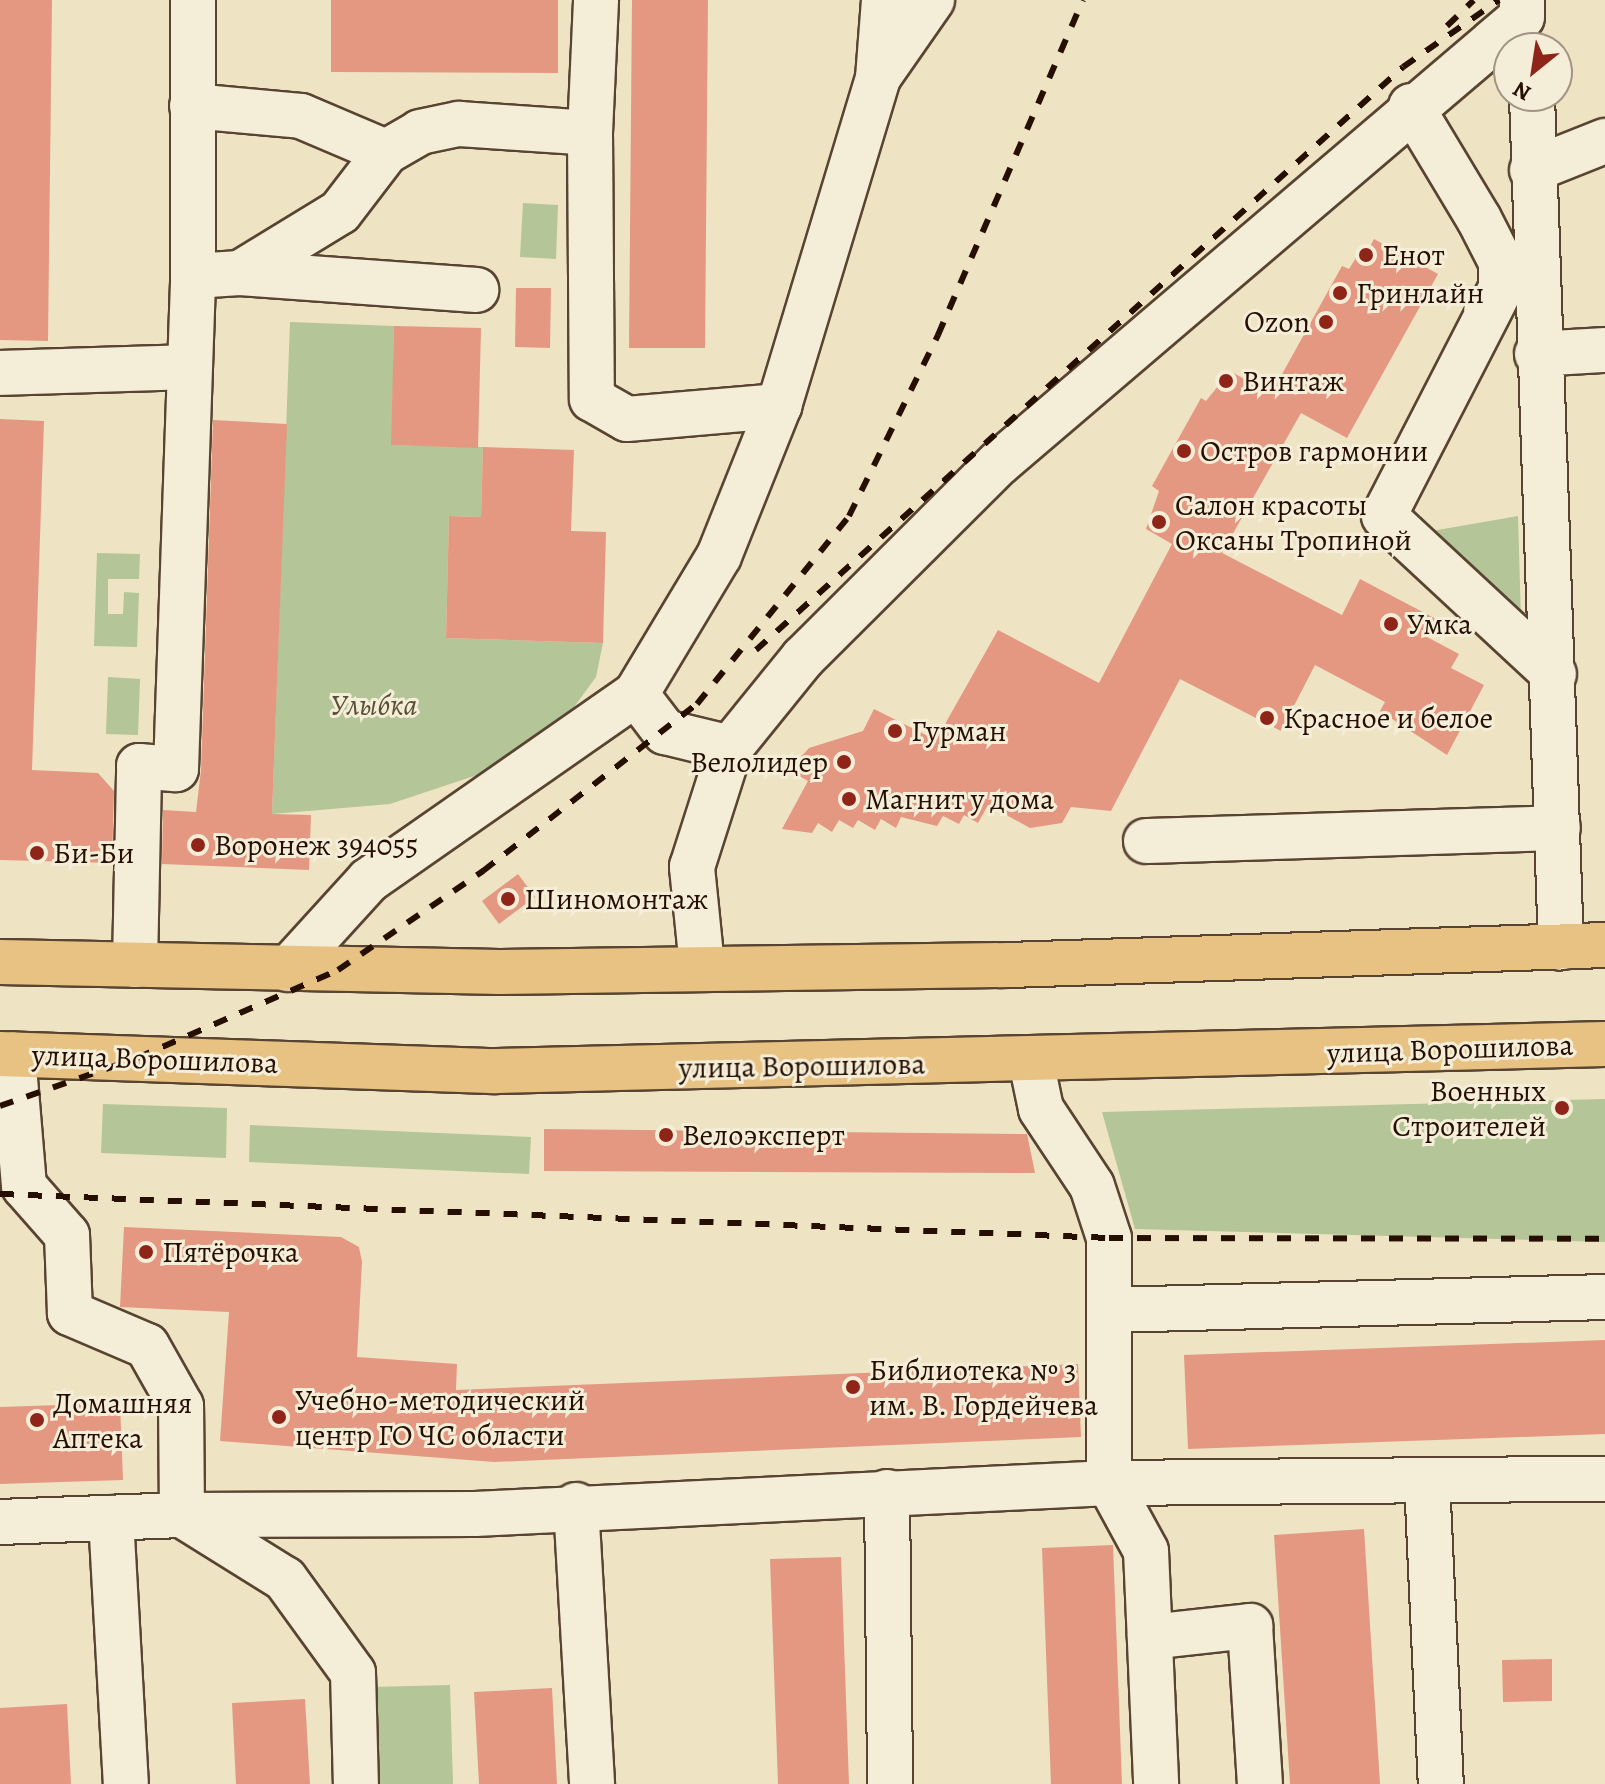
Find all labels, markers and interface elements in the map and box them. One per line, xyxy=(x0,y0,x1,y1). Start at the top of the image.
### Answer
north arrow xyxy=(1493,32,1573,112)
text: N xyxy=(1508,74,1536,108)
place label: Енот xyxy=(1382,237,1445,273)
marker: Енот xyxy=(1357,246,1375,264)
place label: Гринлайн xyxy=(1356,275,1484,311)
marker: Гринлайн xyxy=(1331,284,1349,302)
place label: Ozon xyxy=(1244,304,1310,340)
marker: Ozon xyxy=(1317,313,1335,331)
place label: Винтаж xyxy=(1242,363,1344,399)
marker: Винтаж xyxy=(1217,372,1235,390)
place label: Остров гармонии xyxy=(1200,433,1428,469)
marker: Остров гармонии xyxy=(1175,442,1193,460)
place label: Салон красоты Оксаны Тропиной xyxy=(1175,487,1412,558)
marker: Салон красоты Оксаны Тропиной xyxy=(1150,513,1168,531)
place label: Умка xyxy=(1407,606,1472,642)
marker: Умка xyxy=(1382,615,1400,633)
park label: Улыбка xyxy=(330,687,418,723)
place label: Красное и белое xyxy=(1283,700,1493,736)
marker: Красное и белое xyxy=(1258,709,1276,727)
place label: Гурман xyxy=(911,713,1007,749)
marker: Гурман xyxy=(886,722,904,740)
place label: Велолидер xyxy=(690,744,828,780)
marker: Велолидер xyxy=(835,753,853,771)
place label: Магнит у дома xyxy=(865,781,1054,817)
marker: Магнит у дома xyxy=(840,790,858,808)
place label: Воронеж 394055 xyxy=(214,827,418,863)
place label: Би-Би xyxy=(53,835,134,871)
marker: Воронеж 394055 xyxy=(189,836,207,854)
marker: Би-Би xyxy=(28,844,46,862)
place label: Шиномонтаж xyxy=(524,881,708,917)
marker: Шиномонтаж xyxy=(499,890,517,908)
street label: улица Ворошилова xyxy=(1326,1027,1574,1071)
street label: улица Ворошилова xyxy=(31,1037,279,1081)
street label: улица Ворошилова xyxy=(678,1046,926,1086)
place label: Военных Строителей xyxy=(1392,1073,1546,1144)
marker: Военных Строителей xyxy=(1553,1099,1571,1117)
place label: Велоэксперт xyxy=(682,1117,845,1153)
marker: Велоэксперт xyxy=(657,1126,675,1144)
place label: Пятёрочка xyxy=(162,1234,299,1270)
marker: Пятёрочка xyxy=(137,1243,155,1261)
place label: Библиотека № 3 им. В. Гордейчева xyxy=(869,1352,1099,1422)
marker: Библиотека № 3 им. В. Гордейчева xyxy=(844,1378,862,1396)
place label: Учебно-методический центр ГО ЧС области xyxy=(295,1382,585,1452)
place label: Домашняя Аптека xyxy=(53,1385,192,1456)
marker: Учебно-методический центр ГО ЧС области xyxy=(270,1408,288,1426)
marker: Домашняя Аптека xyxy=(28,1411,46,1429)

